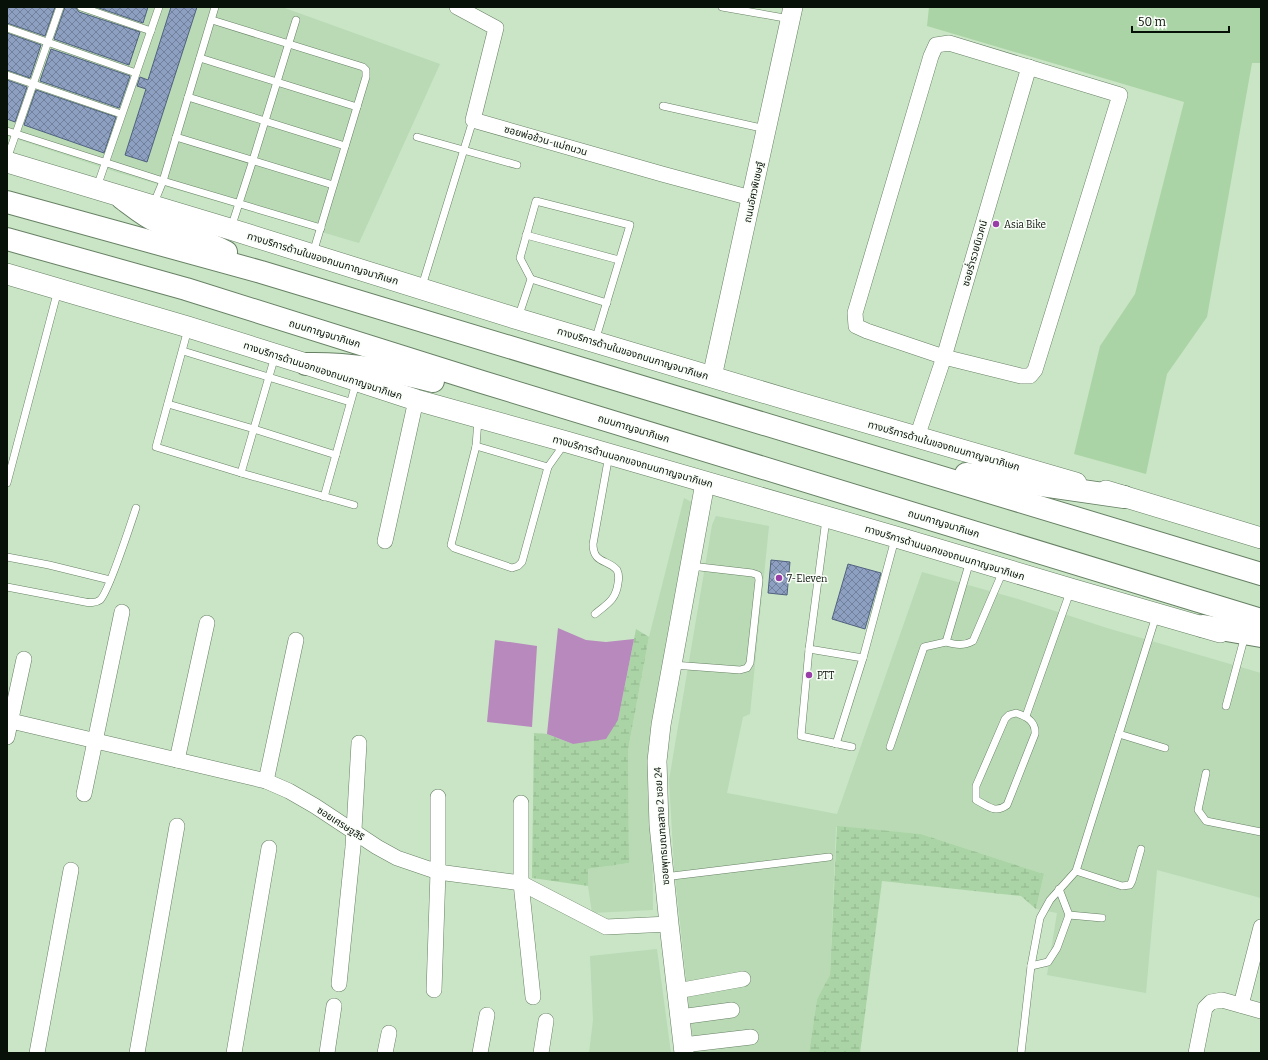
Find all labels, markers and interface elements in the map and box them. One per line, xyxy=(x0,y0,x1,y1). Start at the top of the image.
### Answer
scale bar xyxy=(1132,8,1229,34)
text: 50 m xyxy=(1138,15,1167,29)
street label: ซอยพ่อช้วน-แม่ถนวน xyxy=(503,122,589,159)
street label: ถนนอัศวพิเชษฐ์ xyxy=(742,160,766,224)
street label: ซอยร่ำรวยนิเวศน์ xyxy=(958,218,990,288)
marker: Asia Bike xyxy=(991,219,1001,229)
place label: Asia Bike xyxy=(1004,219,1046,231)
street label: ทางบริการด้านในของถนนกาญจนาภิเษก xyxy=(246,230,400,288)
street label: ถนนกาญจนาภิเษก xyxy=(287,317,362,351)
street label: ทางบริการด้านในของถนนกาญจนาภิเษก xyxy=(556,325,710,383)
street label: ทางบริการด้านนอกของถนนกาญจนาภิเษก xyxy=(242,340,404,402)
street label: ถนนกาญจนาภิเษก xyxy=(596,412,671,446)
street label: ทางบริการด้านในของถนนกาญจนาภิเษก xyxy=(866,418,1021,473)
street label: ทางบริการด้านนอกของถนนกาญจนาภิเษก xyxy=(551,433,714,491)
street label: ถนนกาญจนาภิเษก xyxy=(906,507,981,541)
street label: ทางบริการด้านนอกของถนนกาญจนาภิเษก xyxy=(863,523,1026,583)
marker: 7-Eleven xyxy=(774,573,784,583)
place label: 7-Eleven xyxy=(787,573,828,585)
marker: PTT xyxy=(804,670,814,680)
place label: PTT xyxy=(817,670,834,682)
street label: ซอยพุทธมณฑลสาย 2 ซอย 24 xyxy=(652,766,672,886)
street label: ซอยเศรษฐสิริ xyxy=(315,804,367,844)

